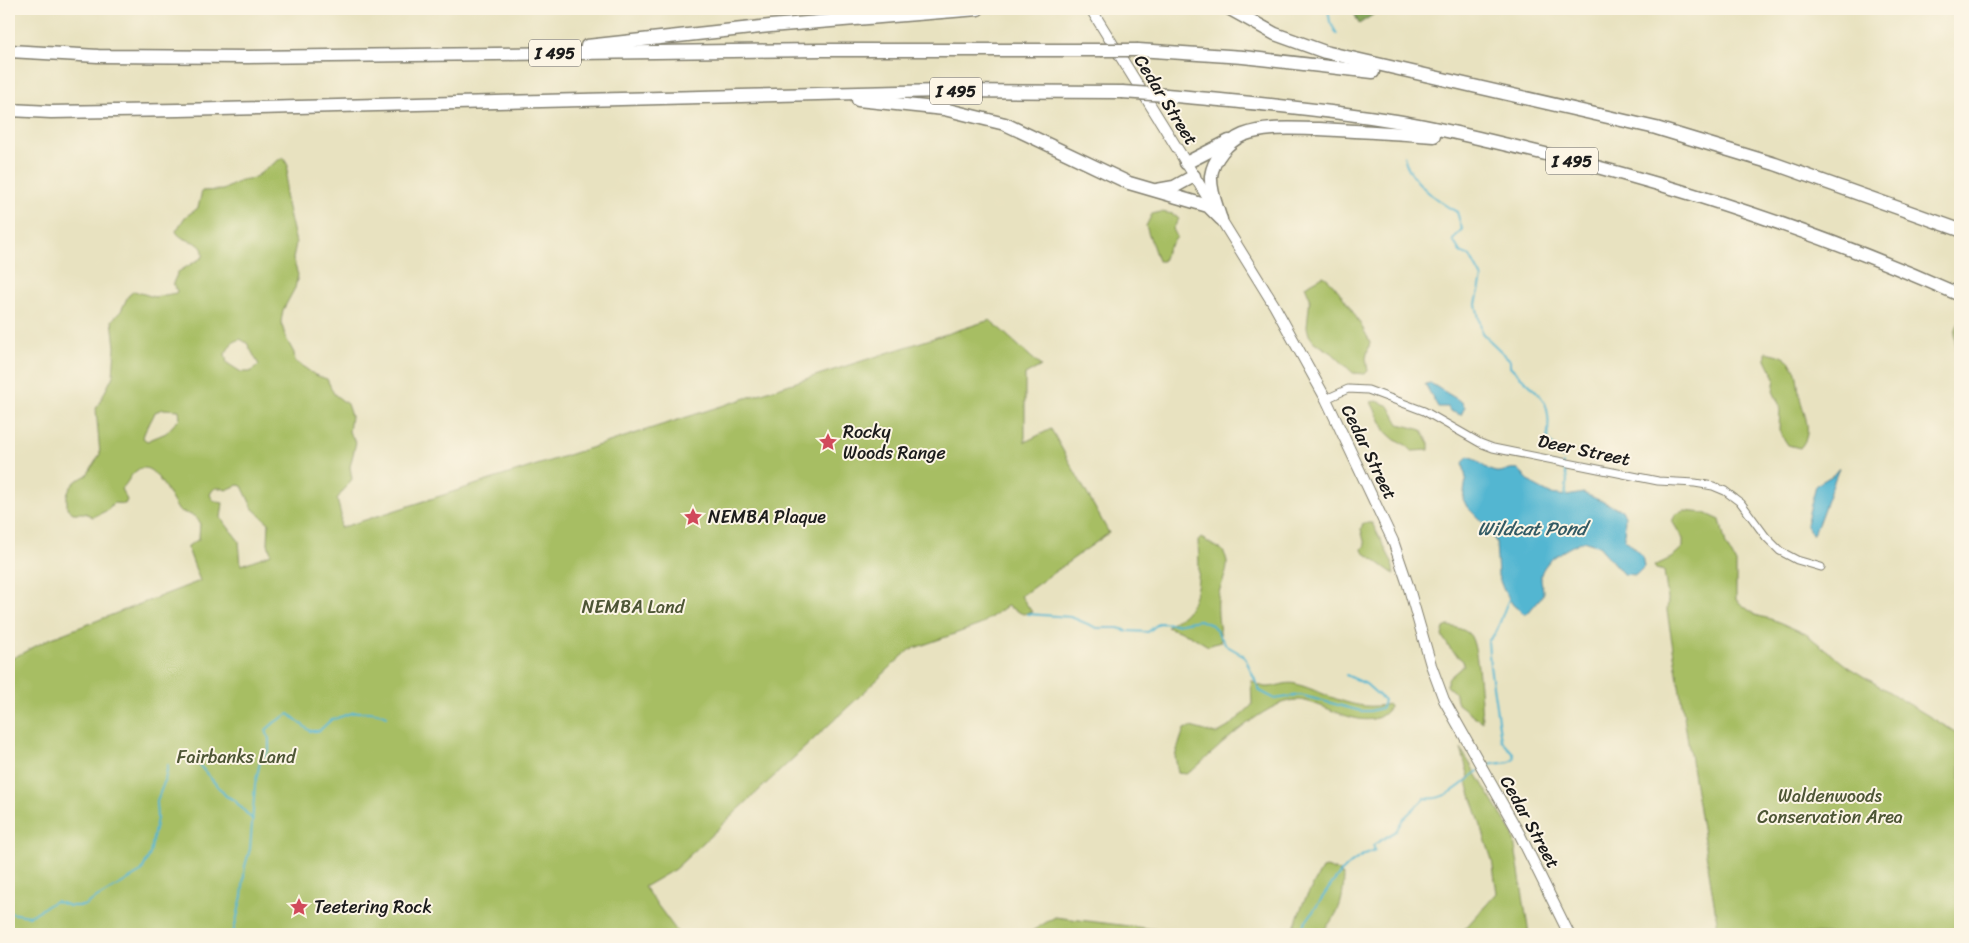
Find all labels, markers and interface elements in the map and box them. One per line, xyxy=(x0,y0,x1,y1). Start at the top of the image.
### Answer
road number: I 495 xyxy=(529,40,581,66)
street label: Cedar Street xyxy=(1125,48,1207,152)
road number: I 495 xyxy=(930,78,982,104)
road number: I 495 xyxy=(1546,148,1598,175)
street label: Cedar Street xyxy=(1332,399,1406,505)
place label: Rocky Woods Range xyxy=(843,416,946,469)
street label: Deer Street xyxy=(1535,425,1633,475)
place icon: Rocky Woods Range xyxy=(817,431,839,453)
place label: NEMBA Plaque xyxy=(708,501,826,533)
place icon: NEMBA Plaque xyxy=(682,506,704,528)
water label: Wildcat Pond xyxy=(1478,512,1591,545)
park label: NEMBA Land xyxy=(582,591,686,623)
park label: Fairbanks Land xyxy=(177,741,297,773)
street label: Cedar Street xyxy=(1491,769,1569,875)
park label: Waldenwoods Conservation Area xyxy=(1757,780,1903,833)
place label: Teetering Rock xyxy=(314,891,432,923)
place icon: Teetering Rock xyxy=(288,896,310,918)

